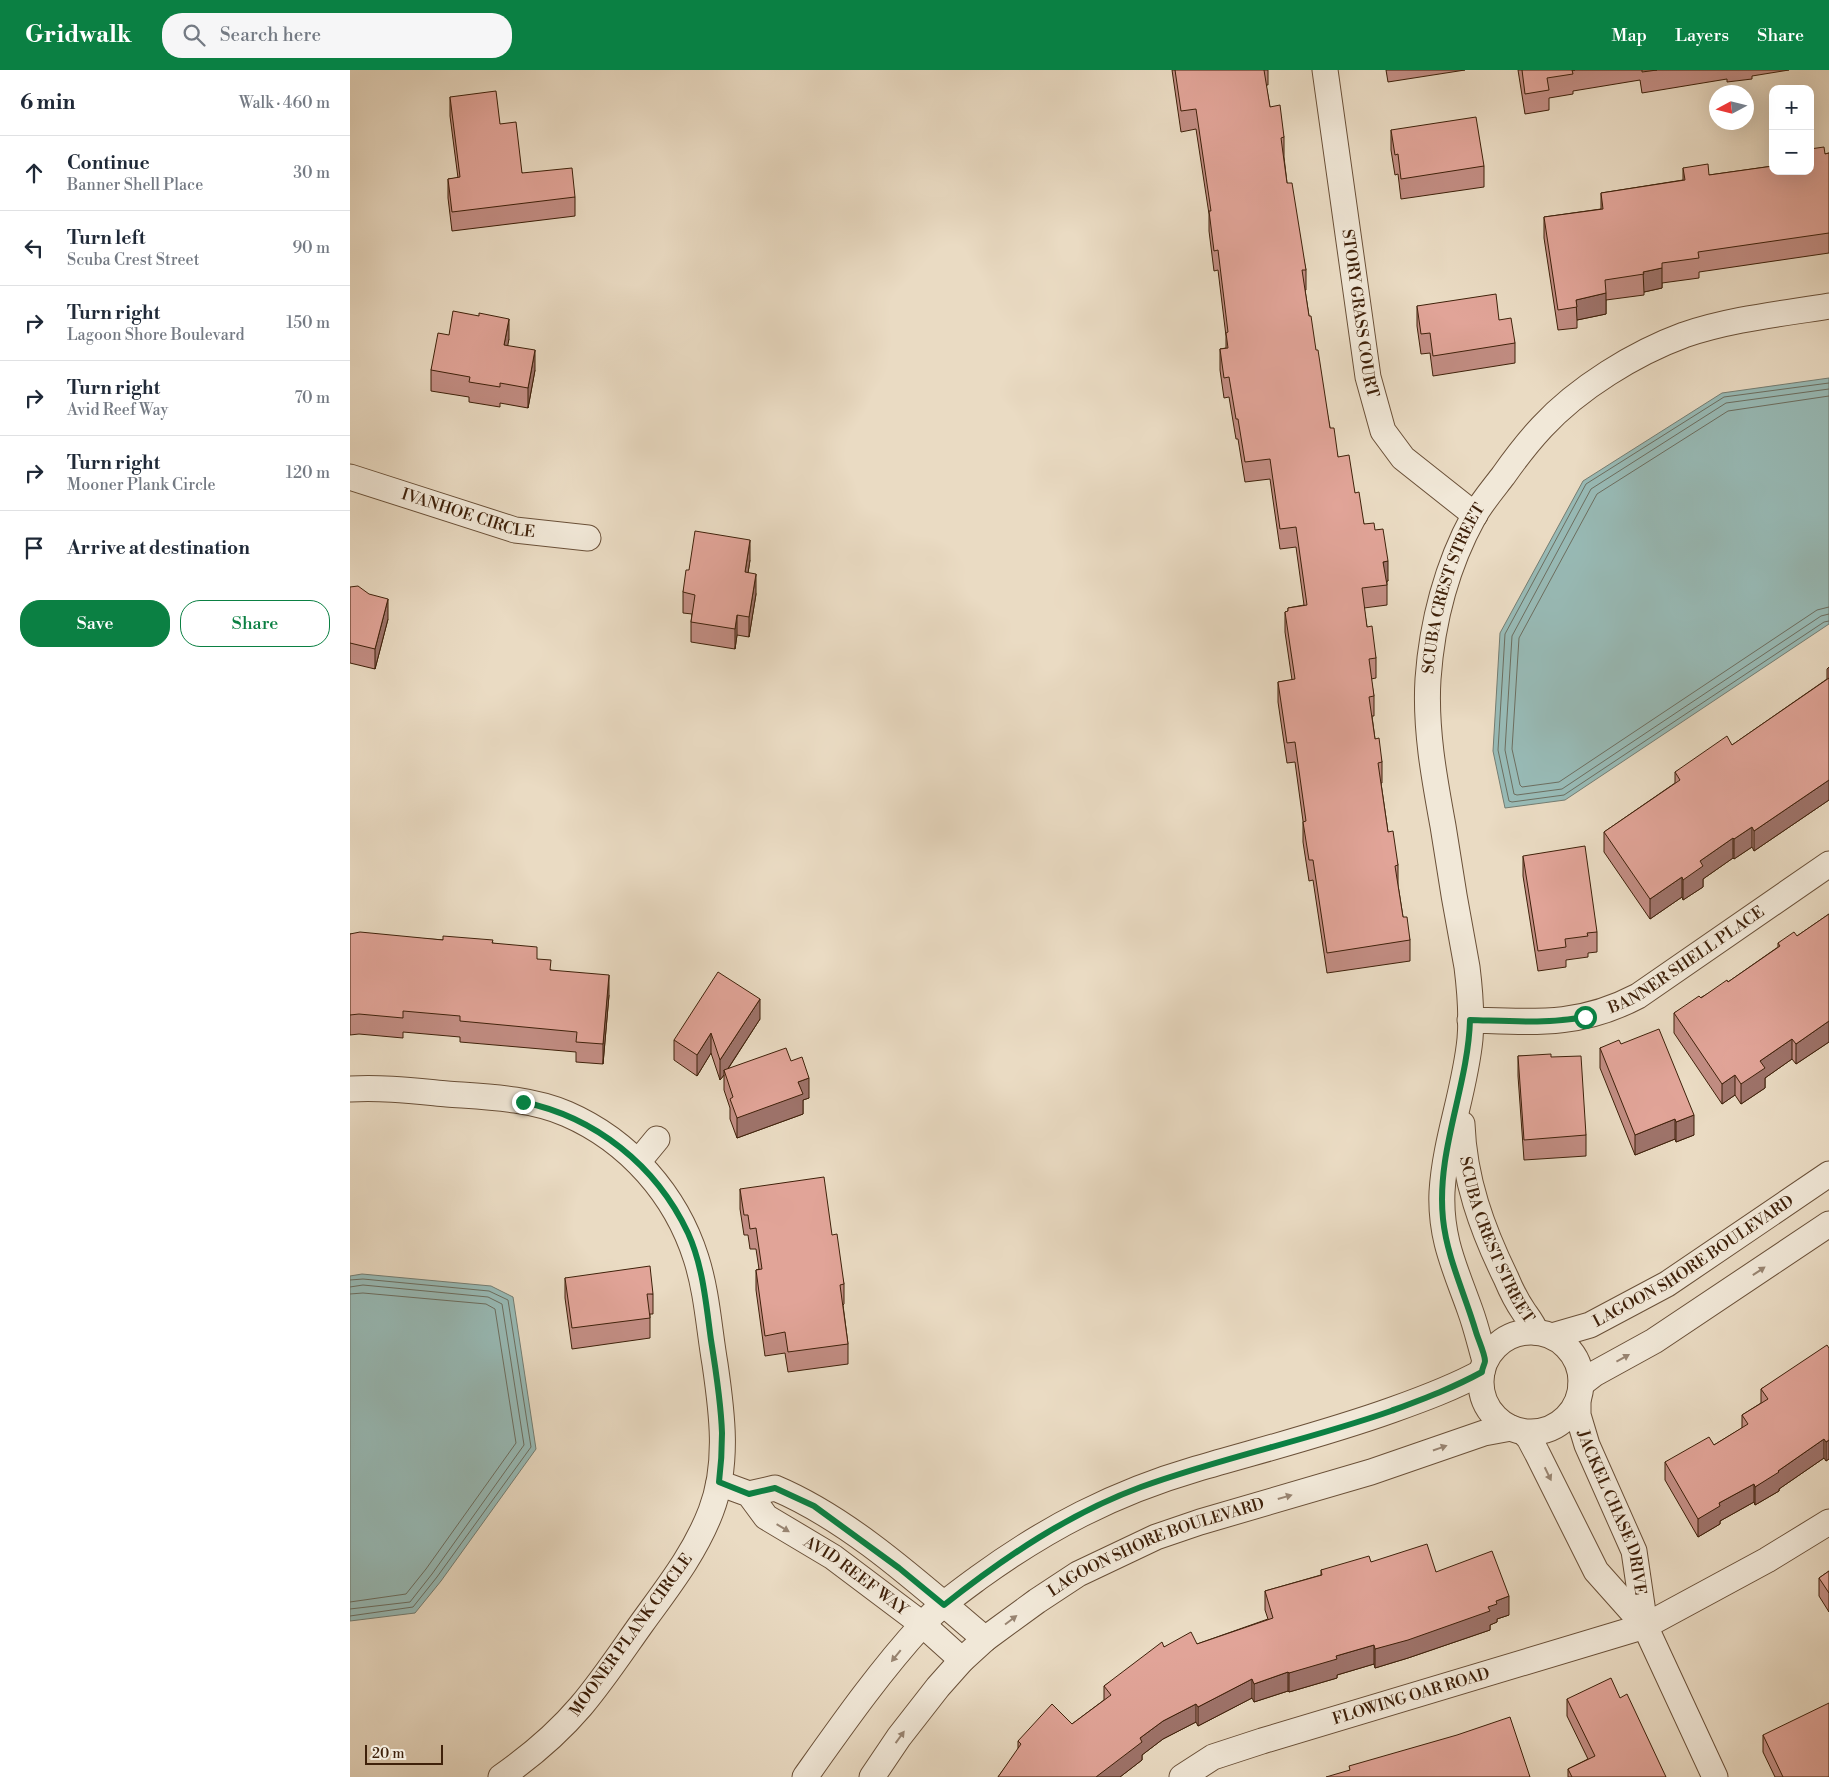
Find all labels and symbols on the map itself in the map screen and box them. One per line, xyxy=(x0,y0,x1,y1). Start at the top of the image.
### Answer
north arrow xyxy=(1709,85,1754,130)
street label: STORY GRASS COURT xyxy=(1337,228,1383,400)
street label: IVANHOE CIRCLE xyxy=(399,484,536,542)
street label: SCUBA CREST STREET xyxy=(1418,499,1489,675)
street label: BANNER SHELL PLACE xyxy=(1604,902,1768,1019)
route start xyxy=(1574,1006,1597,1029)
route end xyxy=(512,1091,535,1114)
street label: SCUBA CREST STREET xyxy=(1455,1155,1539,1327)
street label: LAGOON SHORE BOULEVARD xyxy=(1589,1191,1797,1332)
one-way arrow xyxy=(1753,1266,1766,1276)
one-way arrow xyxy=(1616,1354,1629,1363)
street label: JACKEL CHASE DRIVE xyxy=(1573,1427,1650,1596)
one-way arrow xyxy=(1432,1444,1447,1451)
one-way arrow xyxy=(1544,1467,1552,1481)
one-way arrow xyxy=(1277,1493,1292,1501)
street label: LAGOON SHORE BOULEVARD xyxy=(1044,1494,1267,1601)
one-way arrow xyxy=(777,1523,790,1532)
street label: AVID REEF WAY xyxy=(799,1531,913,1621)
street label: MOONER PLANK CIRCLE xyxy=(565,1550,697,1720)
one-way arrow xyxy=(1004,1615,1018,1625)
one-way arrow xyxy=(891,1649,902,1662)
street label: FLOWING OAR ROAD xyxy=(1330,1663,1492,1729)
one-way arrow xyxy=(894,1731,905,1744)
scale bar xyxy=(365,1742,442,1765)

